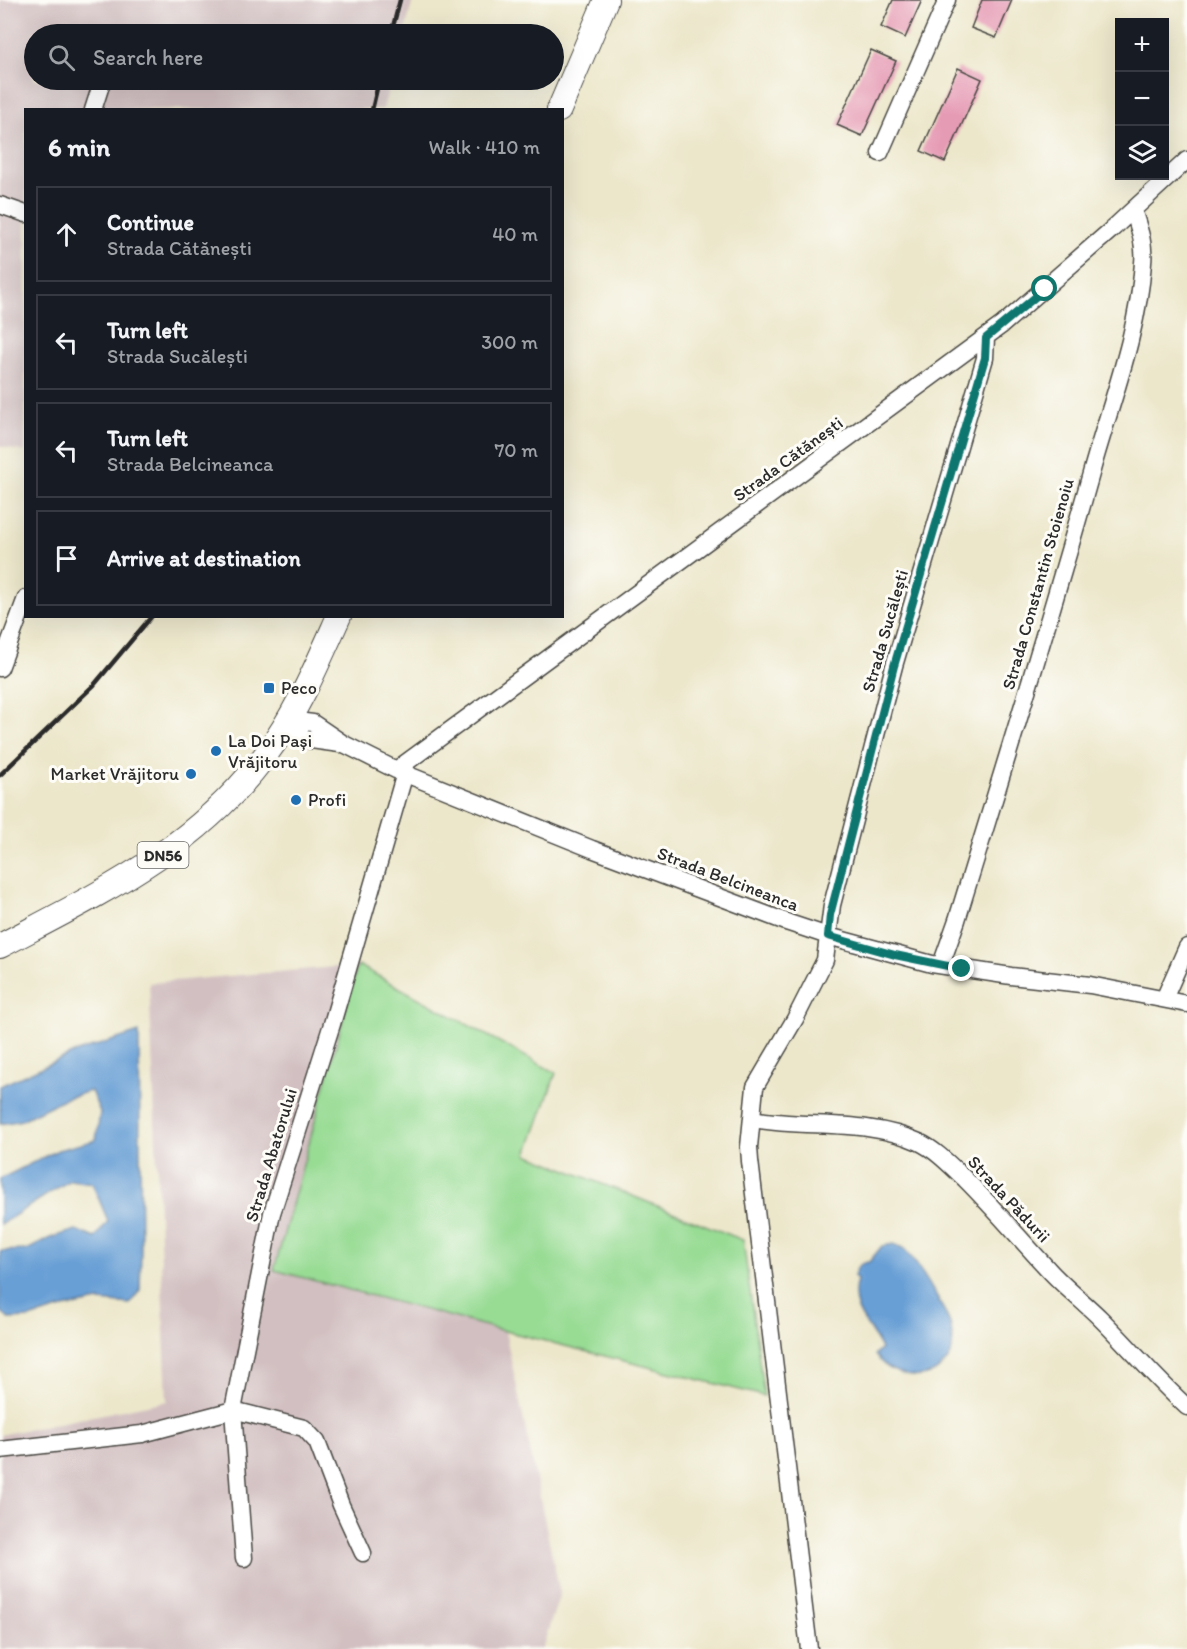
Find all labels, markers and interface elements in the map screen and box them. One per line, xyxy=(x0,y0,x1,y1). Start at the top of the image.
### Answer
map controls xyxy=(1115,18,1169,180)
button: + xyxy=(1115,18,1169,72)
search box xyxy=(24,24,564,90)
icon: search xyxy=(45,41,78,74)
text: Search here xyxy=(93,44,203,71)
button: − xyxy=(1115,72,1169,126)
button: layers xyxy=(1115,126,1169,180)
text: 6 min xyxy=(48,131,110,163)
text: Walk · 410 m xyxy=(429,135,540,159)
text: Continue xyxy=(107,209,194,236)
icon: ahead xyxy=(50,218,83,251)
text: 40 m xyxy=(492,222,538,246)
text: Strada Cătănești xyxy=(107,236,252,260)
route start xyxy=(1031,275,1057,301)
text: Turn left xyxy=(107,317,188,344)
icon: left xyxy=(50,326,83,359)
text: 300 m xyxy=(481,330,538,354)
text: Strada Sucălești xyxy=(107,344,248,368)
street label: Strada Cătănești xyxy=(729,412,847,506)
text: Turn left xyxy=(107,425,188,452)
icon: left xyxy=(50,434,83,467)
text: 70 m xyxy=(494,438,538,462)
text: Strada Belcineanca xyxy=(107,452,273,476)
street label: Strada Constantin Stoienoiu xyxy=(997,476,1079,692)
icon: arrive xyxy=(50,542,83,575)
text: Arrive at destination xyxy=(107,545,301,572)
street label: Strada Sucălești xyxy=(857,567,913,695)
place label: Peco xyxy=(281,677,317,699)
marker: Peco xyxy=(262,681,276,695)
place label: La Doi Pași Vrăjitoru xyxy=(228,730,312,773)
marker: La Doi Pași Vrăjitoru xyxy=(209,744,223,758)
place label: Market Vrăjitoru xyxy=(51,763,179,785)
marker: Market Vrăjitoru xyxy=(184,767,198,781)
place label: Profi xyxy=(308,789,346,811)
marker: Profi xyxy=(289,793,303,807)
road number: DN56 xyxy=(138,842,188,868)
street label: Strada Belcineanca xyxy=(654,842,802,916)
route end xyxy=(948,955,974,981)
street label: Strada Abatorului xyxy=(240,1086,302,1224)
street label: Strada Pădurii xyxy=(963,1151,1055,1247)

